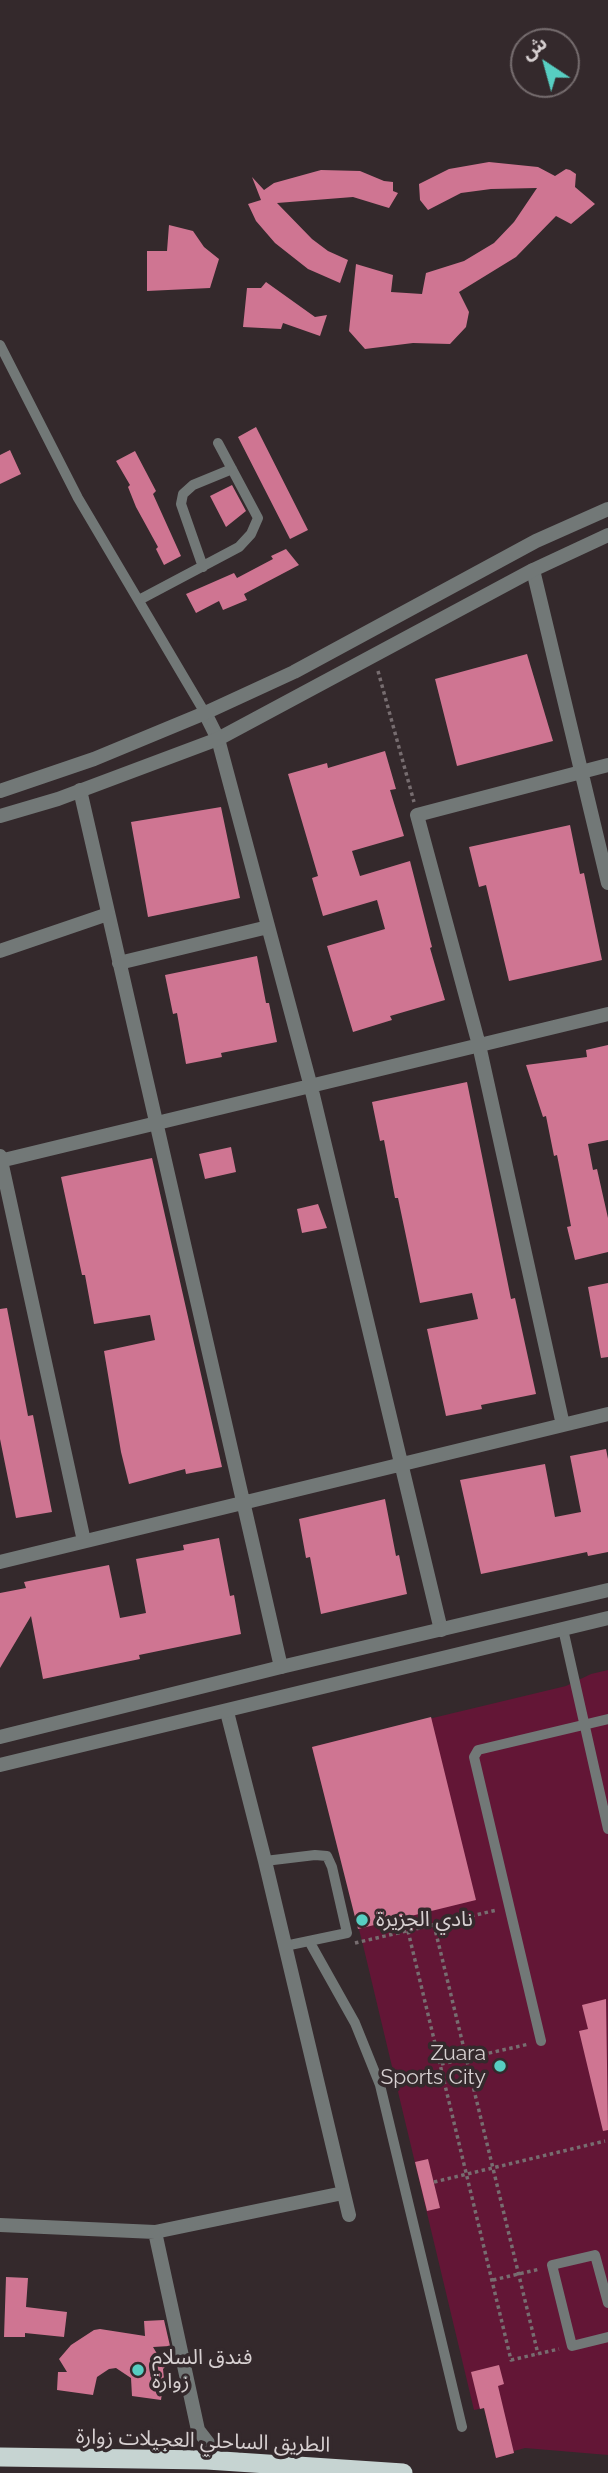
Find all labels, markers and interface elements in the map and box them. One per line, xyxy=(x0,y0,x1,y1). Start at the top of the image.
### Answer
north arrow xyxy=(510,28,580,98)
text: ش xyxy=(517,31,551,64)
place label: نادي الجزيرة xyxy=(376,1907,473,1933)
marker: نادي الجزيرة xyxy=(354,1912,370,1928)
place label: Zuara Sports City xyxy=(380,2041,486,2091)
marker: Zuara Sports City xyxy=(492,2058,508,2074)
place label: فندق السلام زوارة xyxy=(152,2345,252,2395)
marker: فندق السلام زوارة xyxy=(130,2362,146,2378)
street label: الطريق الساحلي العجيلات زوارة xyxy=(75,2424,331,2458)

